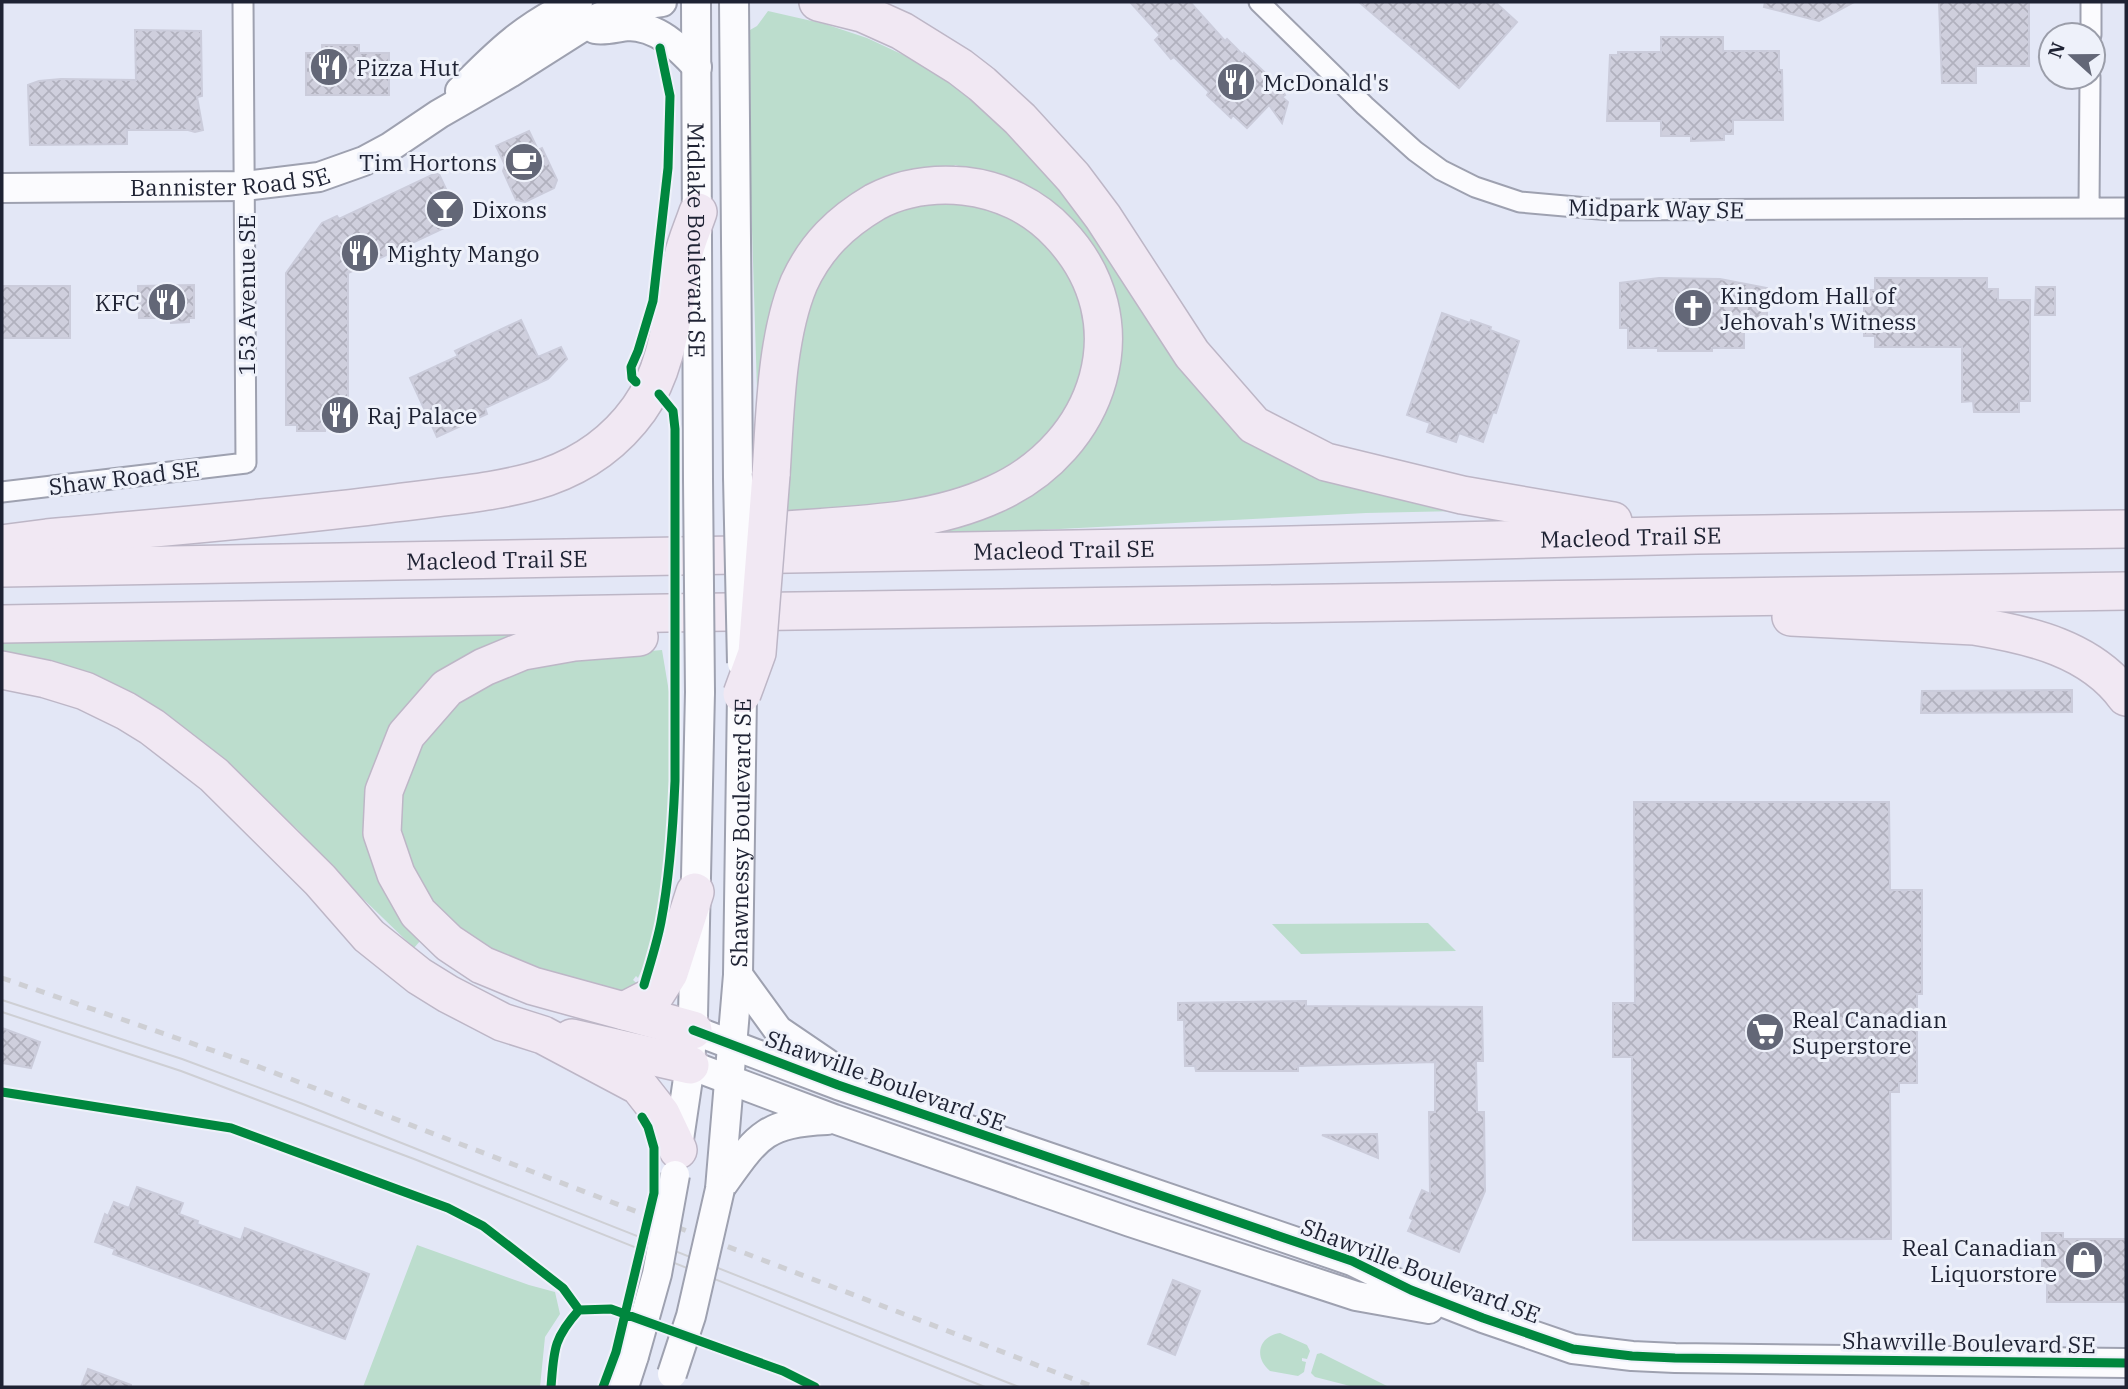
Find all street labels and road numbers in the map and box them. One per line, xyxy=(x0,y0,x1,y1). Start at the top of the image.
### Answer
street label: Midlake Boulevard SE xyxy=(682,122,712,358)
street label: Bannister Road SE xyxy=(130,159,334,202)
street label: Midpark Way SE xyxy=(1568,191,1744,225)
street label: 153 Avenue SE xyxy=(231,214,261,376)
street label: Shaw Road SE xyxy=(47,453,201,501)
street label: Macleod Trail SE xyxy=(1540,520,1722,554)
street label: Macleod Trail SE xyxy=(973,533,1155,566)
street label: Macleod Trail SE xyxy=(406,543,588,576)
street label: Shawnessy Boulevard SE xyxy=(723,698,757,968)
street label: Shawville Boulevard SE xyxy=(762,1023,1010,1137)
street label: Shawville Boulevard SE xyxy=(1297,1211,1545,1329)
street label: Shawville Boulevard SE xyxy=(1842,1325,2096,1359)

